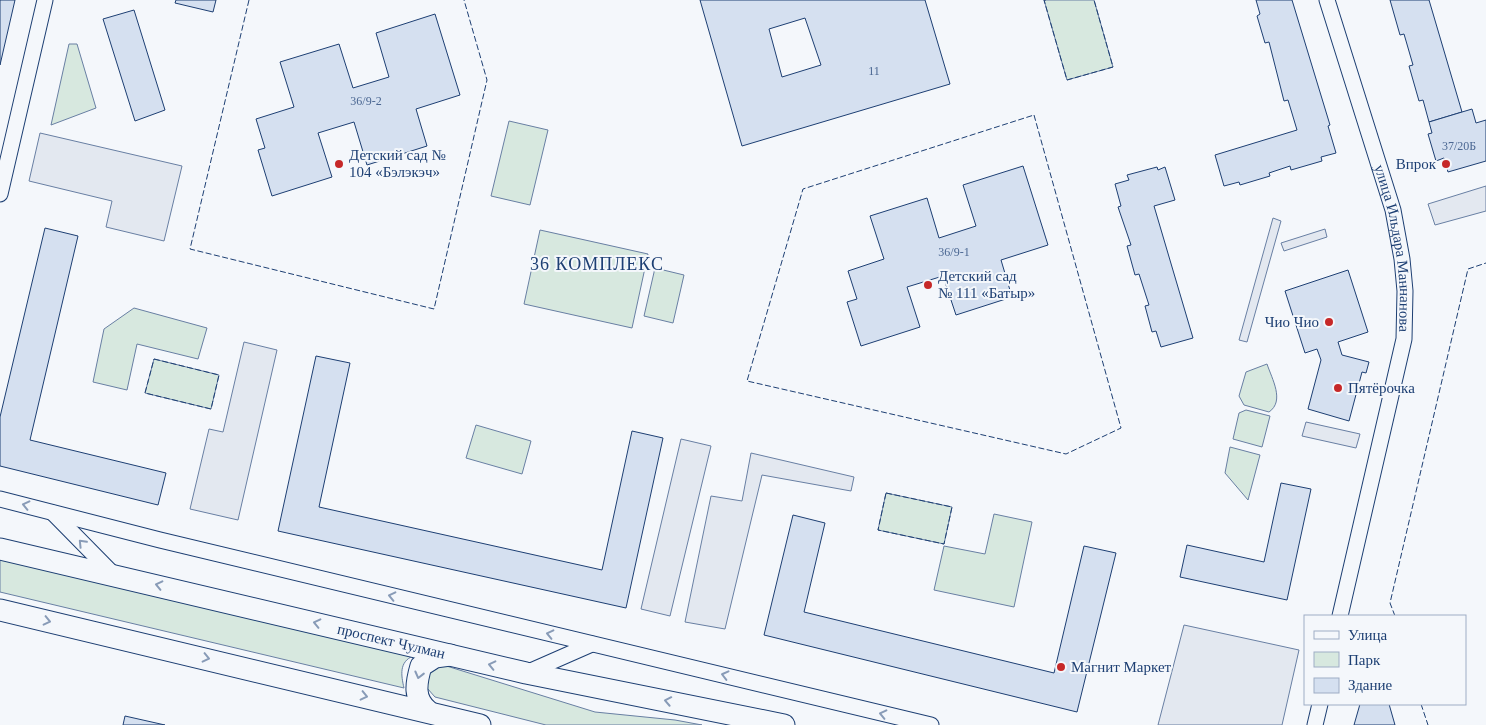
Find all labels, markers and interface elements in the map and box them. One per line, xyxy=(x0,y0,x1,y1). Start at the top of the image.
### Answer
house number: 11 xyxy=(868,64,880,78)
house number: 36/9-2 xyxy=(350,94,382,108)
house number: 37/20Б xyxy=(1442,139,1476,153)
place label: Детский сад № 104 «Бэлэкэч» xyxy=(349,147,446,180)
place label: Впрок xyxy=(1396,156,1437,172)
marker: Детский сад № 104 «Бэлэкэч» xyxy=(333,158,345,170)
marker: Впрок xyxy=(1440,158,1452,170)
street label: улица Ильдара Маннанова xyxy=(1371,163,1413,332)
house number: 36/9-1 xyxy=(938,245,970,259)
district label: 36 КОМПЛЕКС xyxy=(530,254,664,274)
place label: Детский сад № 111 «Батыр» xyxy=(938,268,1035,301)
marker: Детский сад № 111 «Батыр» xyxy=(922,279,934,291)
place label: Чио Чио xyxy=(1265,314,1319,330)
marker: Чио Чио xyxy=(1323,316,1335,328)
place label: Пятёрочка xyxy=(1348,380,1415,396)
marker: Пятёрочка xyxy=(1332,382,1344,394)
one-way arrow xyxy=(21,500,30,511)
one-way arrow xyxy=(79,540,88,549)
one-way arrow xyxy=(154,580,163,591)
one-way arrow xyxy=(388,591,397,602)
one-way arrow xyxy=(43,615,52,626)
legend xyxy=(1304,615,1466,705)
one-way arrow xyxy=(312,618,321,629)
street label: проспект Чулман xyxy=(336,621,447,662)
text: Улица xyxy=(1348,627,1387,643)
one-way arrow xyxy=(546,629,555,640)
one-way arrow xyxy=(201,652,210,663)
text: Парк xyxy=(1348,652,1381,668)
place label: Магнит Маркет xyxy=(1071,659,1172,675)
one-way arrow xyxy=(487,660,496,671)
marker: Магнит Маркет xyxy=(1055,661,1067,673)
one-way arrow xyxy=(414,670,425,679)
one-way arrow xyxy=(722,671,730,681)
text: Здание xyxy=(1348,677,1392,693)
one-way arrow xyxy=(359,690,368,701)
one-way arrow xyxy=(664,697,672,707)
one-way arrow xyxy=(879,709,888,720)

